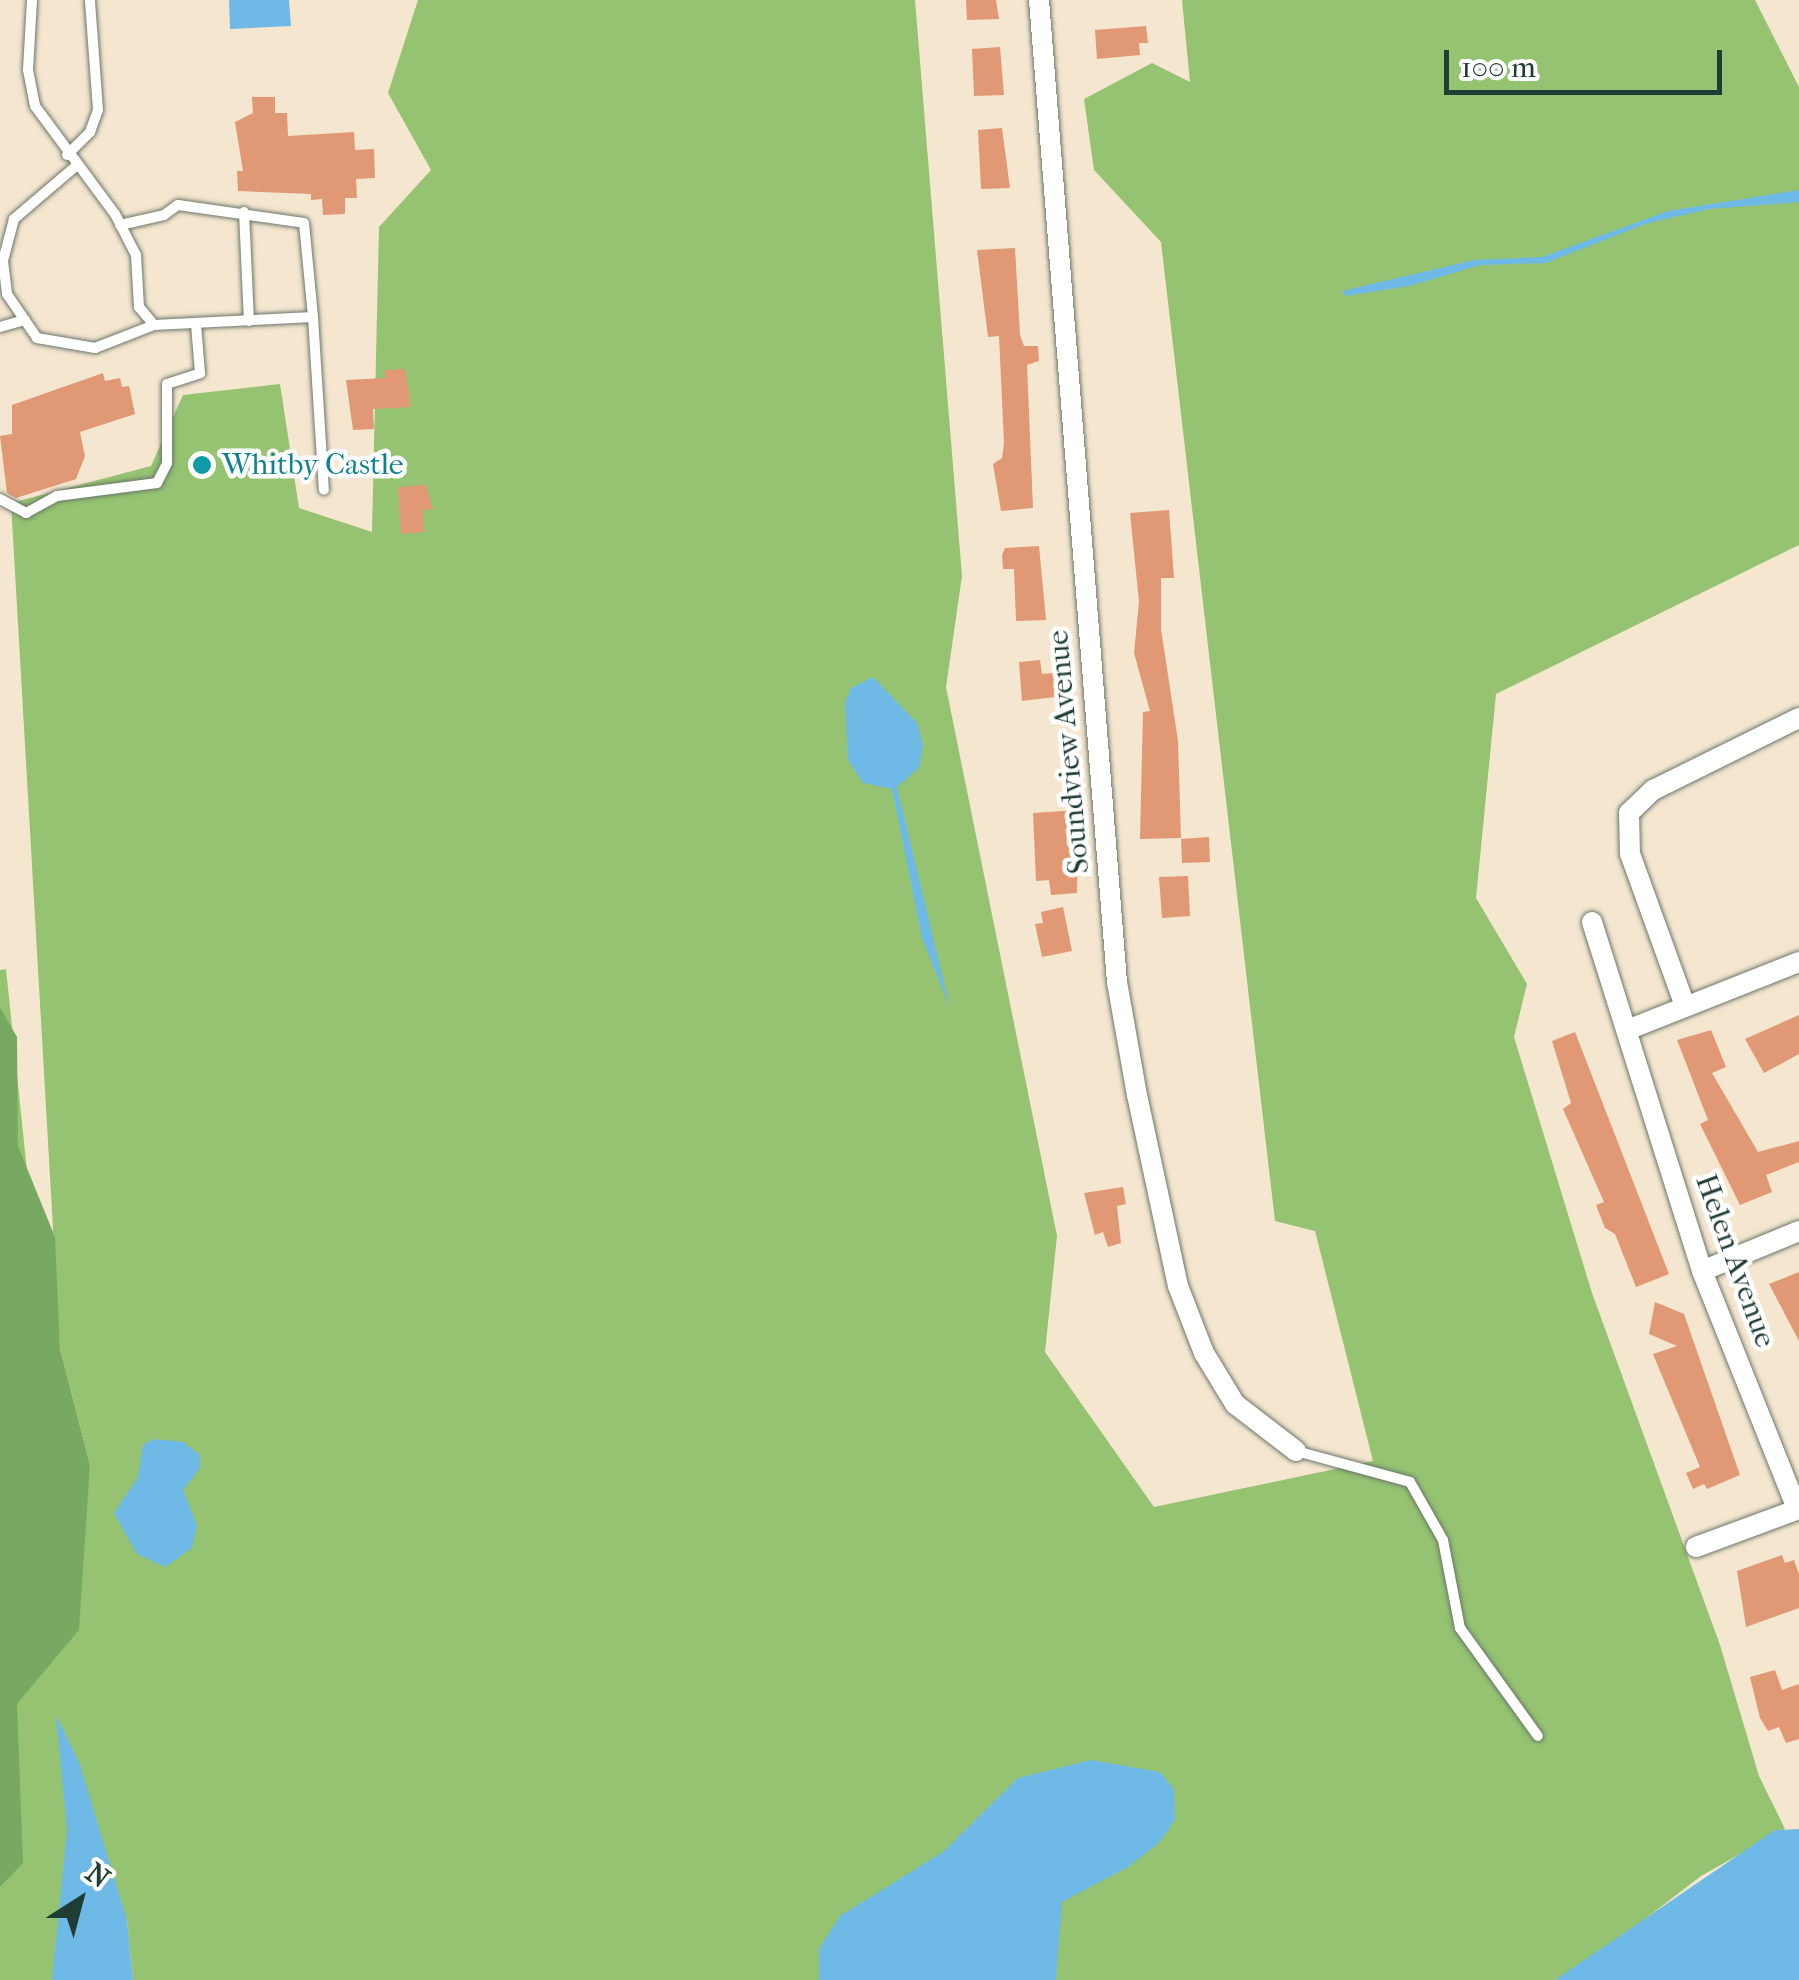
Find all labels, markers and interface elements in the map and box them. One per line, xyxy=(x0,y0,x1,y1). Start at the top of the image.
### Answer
scale bar xyxy=(1449,30,1726,92)
text: 100 m xyxy=(1461,50,1536,85)
place label: Whitby Castle xyxy=(222,447,404,483)
marker: Whitby Castle xyxy=(191,454,213,476)
street label: Soundview Avenue xyxy=(1040,629,1098,875)
street label: Helen Avenue xyxy=(1687,1169,1783,1353)
north arrow xyxy=(30,1850,130,1950)
text: N xyxy=(80,1856,116,1895)

